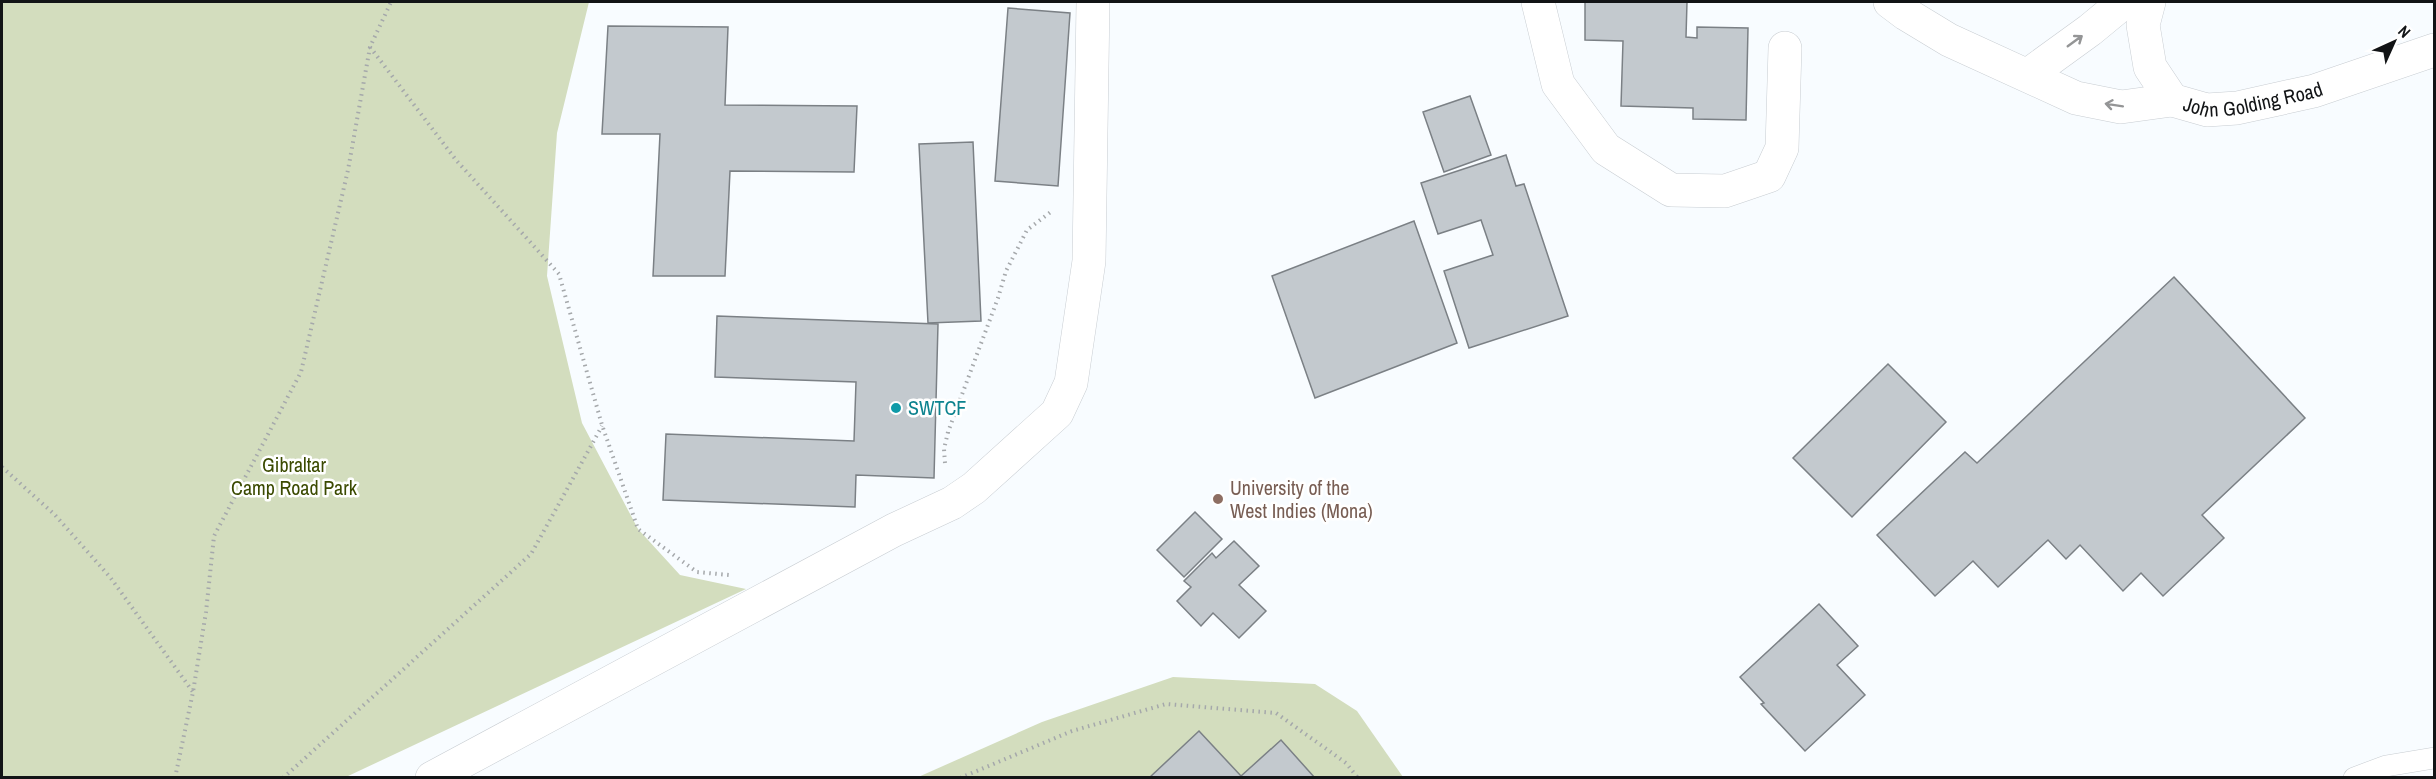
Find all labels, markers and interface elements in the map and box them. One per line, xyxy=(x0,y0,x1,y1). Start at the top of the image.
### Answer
north arrow xyxy=(2364,12,2424,72)
text: N xyxy=(2393,20,2416,43)
one-way arrow xyxy=(2067,35,2083,47)
street label: John Golding Road xyxy=(2180,75,2326,123)
one-way arrow xyxy=(2104,100,2124,111)
place label: SWTCF xyxy=(908,394,966,421)
marker: SWTCF xyxy=(889,401,903,415)
park label: Gibraltar Camp Road Park xyxy=(231,451,358,501)
place label: University of the West Indies (Mona) xyxy=(1230,474,1373,524)
marker: University of the West Indies (Mona) xyxy=(1211,492,1225,506)

